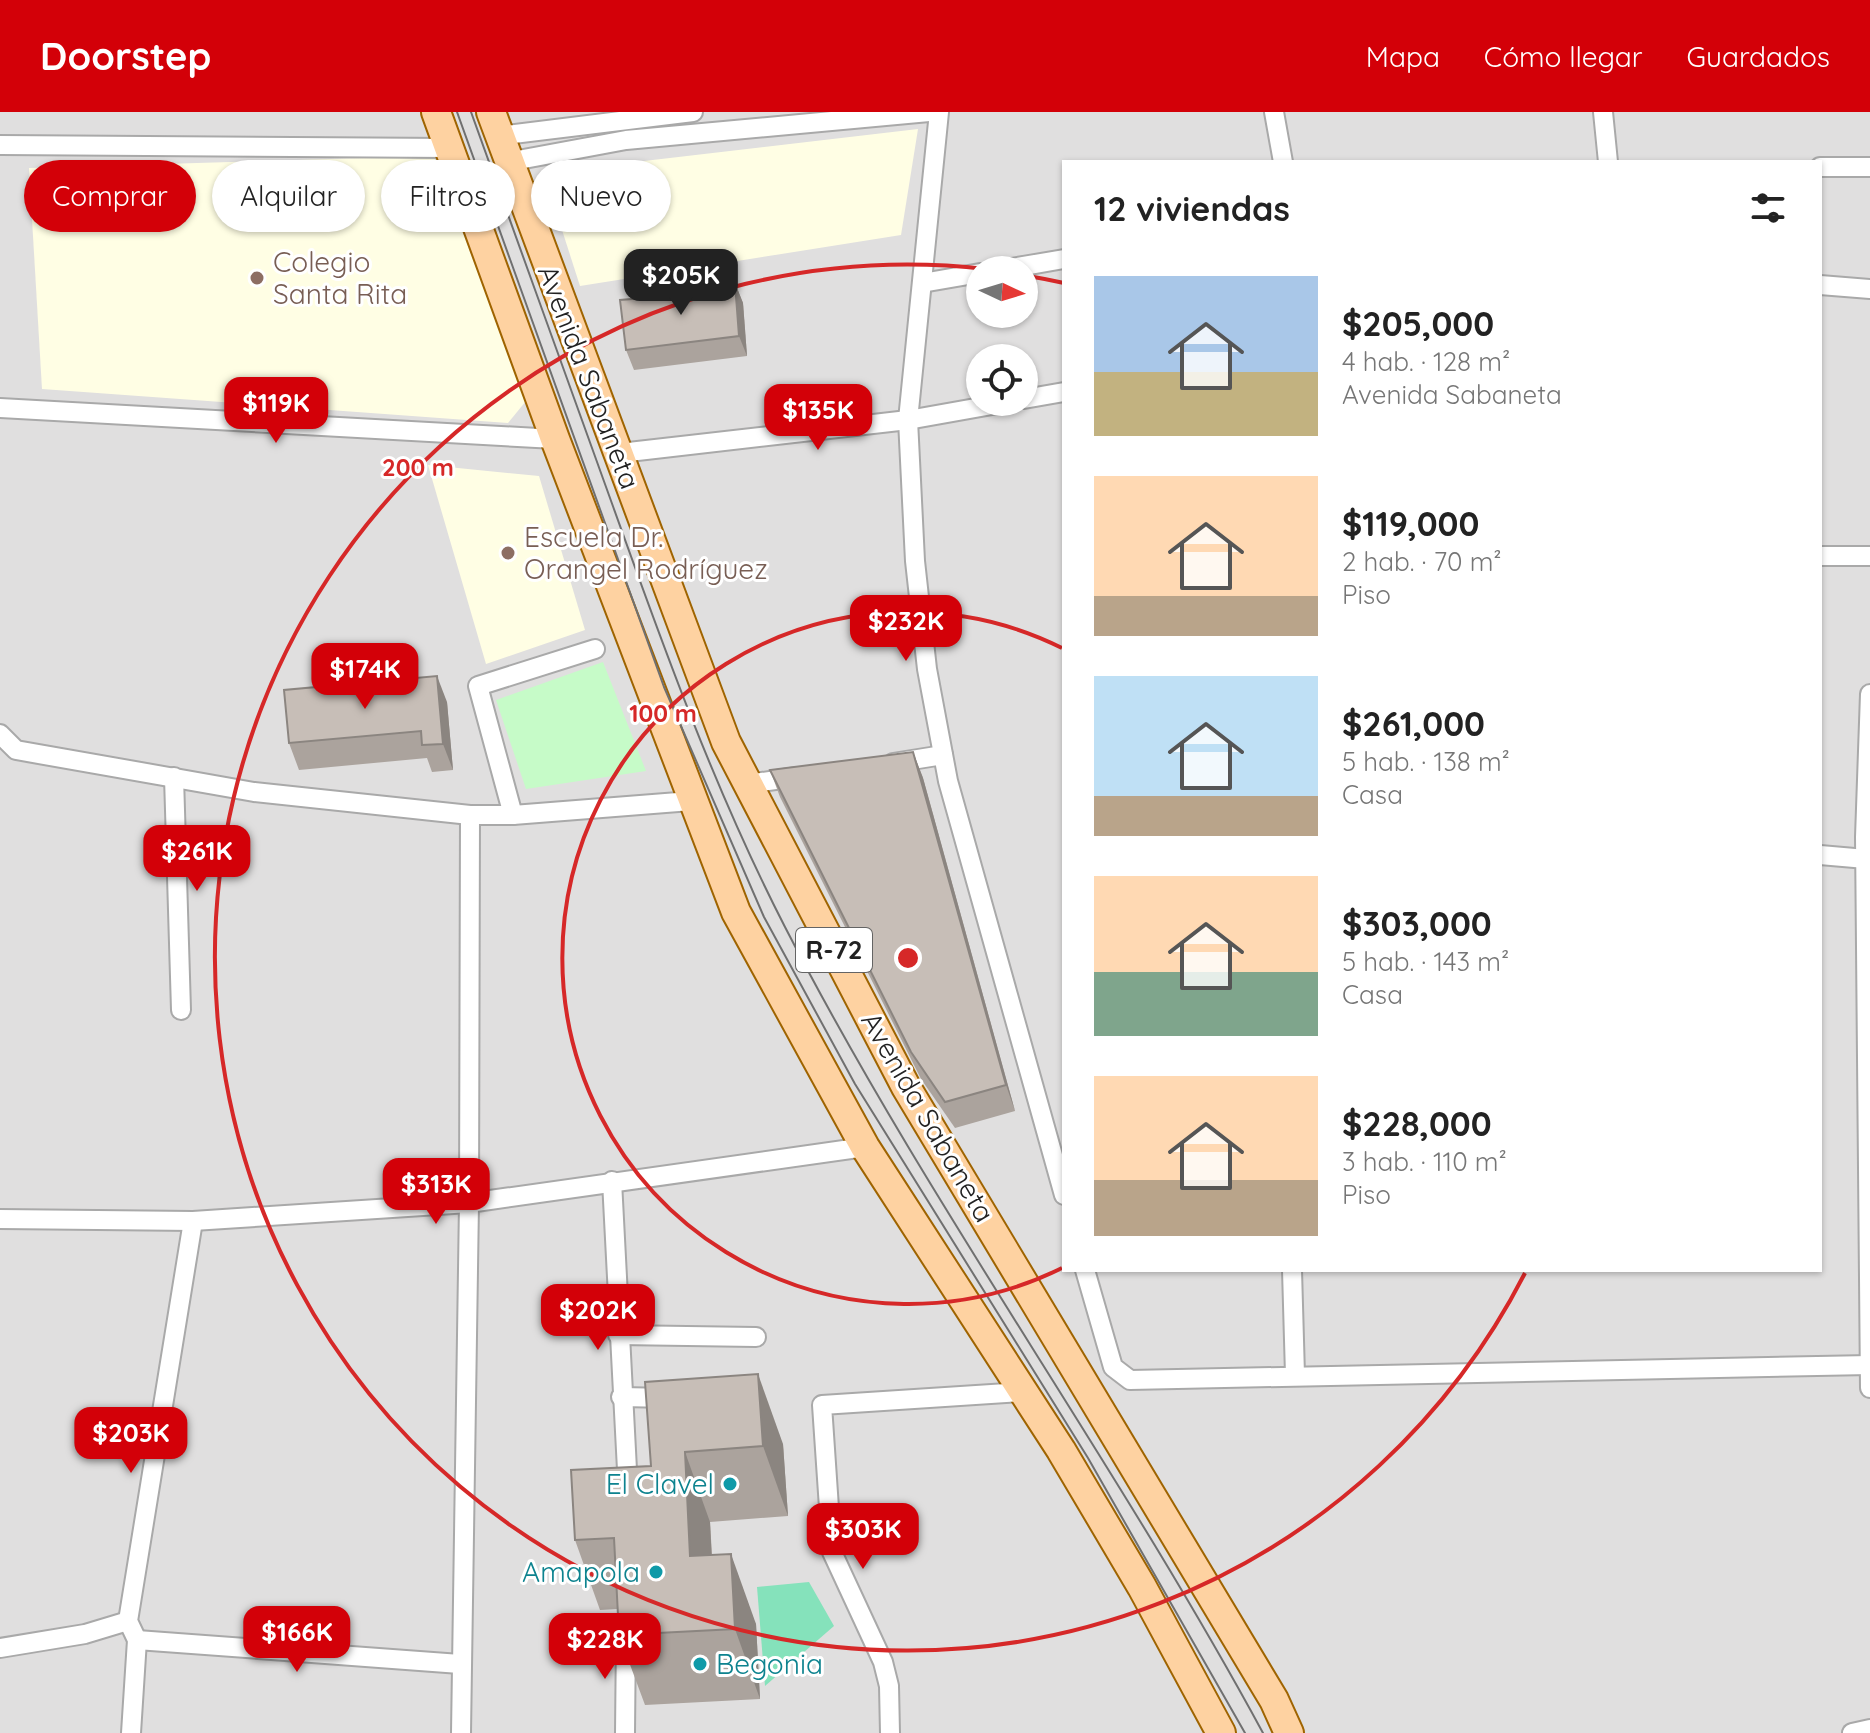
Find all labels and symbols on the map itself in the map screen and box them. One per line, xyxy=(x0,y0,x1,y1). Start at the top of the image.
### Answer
place label: Colegio Santa Rita xyxy=(273,244,407,311)
pin: $205K xyxy=(625,249,737,317)
north arrow xyxy=(966,256,1038,328)
street label: Avenida Sabaneta xyxy=(531,260,648,494)
marker: Colegio Santa Rita xyxy=(248,269,266,287)
pin: $119K xyxy=(220,377,332,445)
pin: $135K xyxy=(762,384,874,452)
text: 200 m xyxy=(382,452,454,482)
place label: Escuela Dr. Orangel Rodríguez xyxy=(524,519,768,586)
marker: Escuela Dr. Orangel Rodríguez xyxy=(499,544,517,562)
pin: $232K xyxy=(850,595,962,663)
pin: $174K xyxy=(309,643,421,711)
text: 100 m xyxy=(629,698,697,728)
pin: $261K xyxy=(141,825,253,893)
road number: R-72 xyxy=(796,928,872,972)
centre of rings xyxy=(894,944,922,972)
street label: Avenida Sabaneta xyxy=(854,1006,1003,1228)
pin: $313K xyxy=(380,1158,492,1226)
pin: $202K xyxy=(542,1284,654,1352)
pin: $203K xyxy=(75,1407,187,1475)
place label: El Clavel xyxy=(606,1466,714,1501)
marker: El Clavel xyxy=(721,1475,739,1493)
pin: $303K xyxy=(807,1503,919,1571)
place label: Amapola xyxy=(522,1554,640,1589)
marker: Amapola xyxy=(647,1563,665,1581)
pin: $166K xyxy=(241,1606,353,1674)
pin: $228K xyxy=(549,1613,661,1681)
place label: Begonia xyxy=(716,1646,823,1681)
marker: Begonia xyxy=(691,1655,709,1673)

